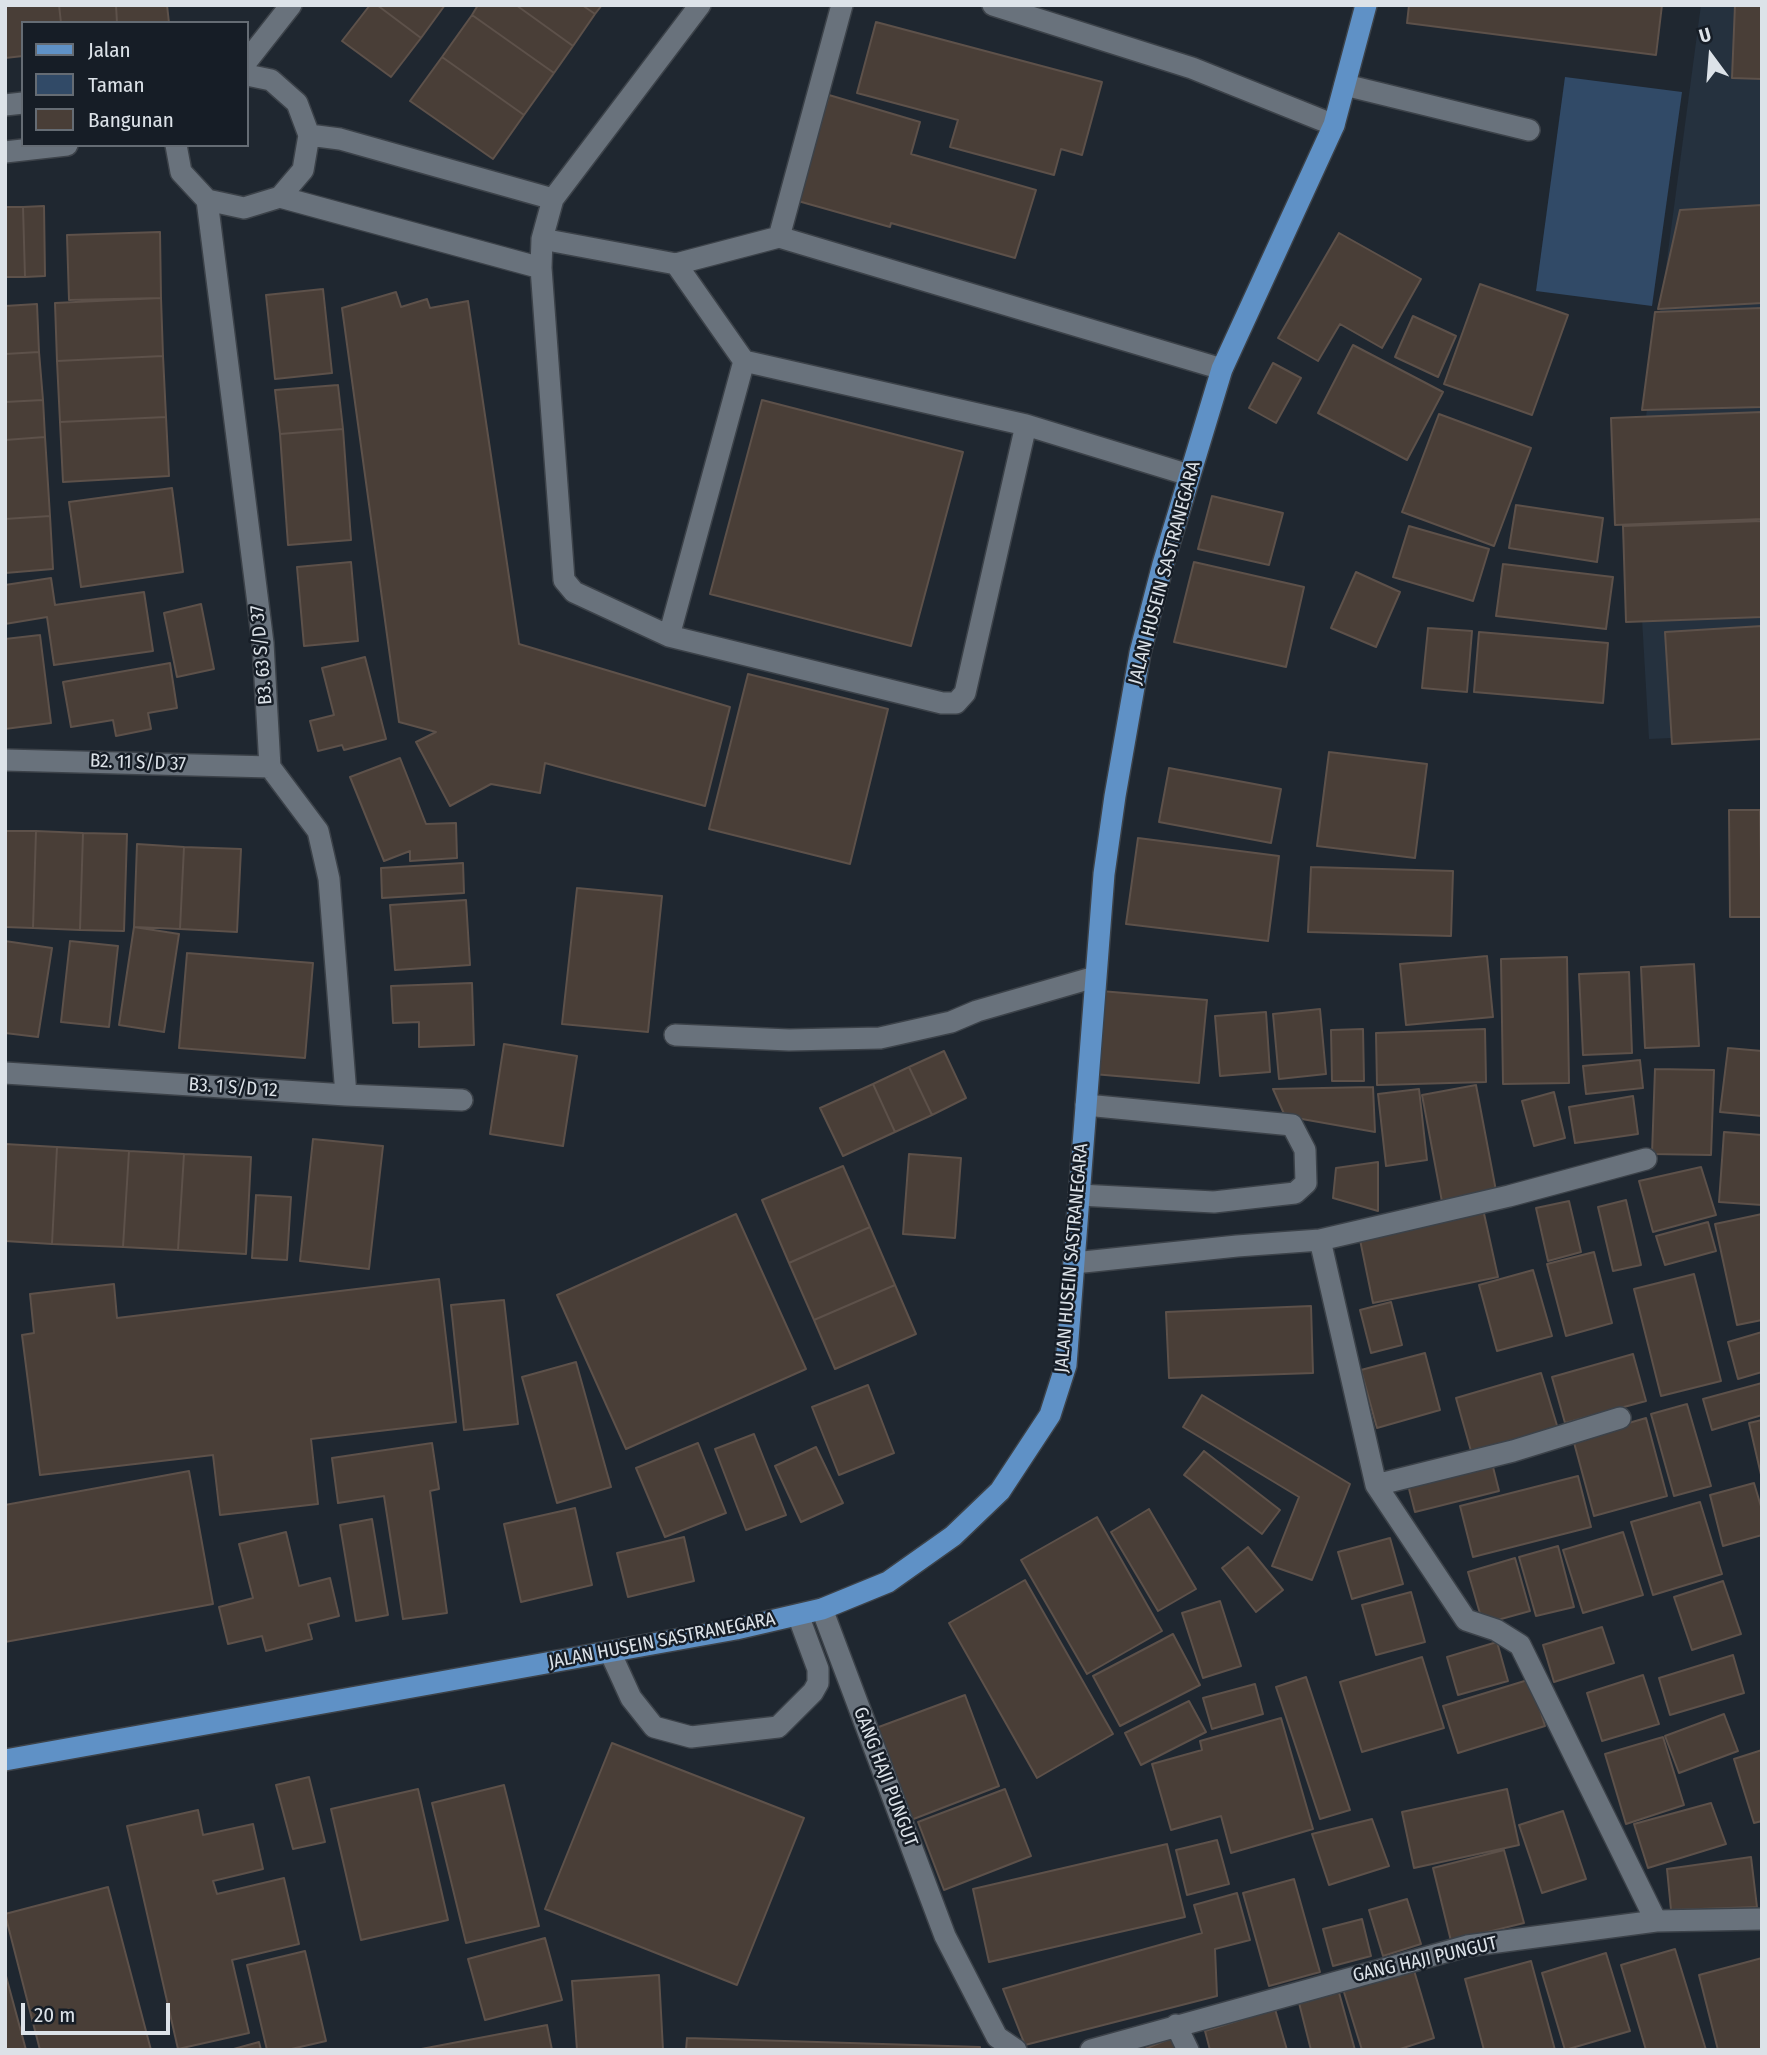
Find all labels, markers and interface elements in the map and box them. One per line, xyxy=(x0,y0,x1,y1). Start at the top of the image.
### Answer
legend xyxy=(21,21,248,147)
north arrow xyxy=(1676,21,1746,91)
text: U xyxy=(1697,23,1714,48)
text: Jalan xyxy=(88,37,131,63)
text: Taman xyxy=(88,72,144,98)
text: Bangunan xyxy=(88,107,174,133)
street label: JALAN HUSEIN SASTRANEGARA xyxy=(1124,459,1206,687)
street label: B3. 63 S/D 37 xyxy=(246,604,278,706)
street label: B2. 11 S/D 37 xyxy=(90,750,186,776)
street label: B3. 1 S/D 12 xyxy=(188,1074,278,1102)
street label: JALAN HUSEIN SASTRANEGARA xyxy=(1051,1142,1093,1374)
street label: JALAN HUSEIN SASTRANEGARA xyxy=(547,1608,777,1674)
street label: GANG HAJI PUNGUT xyxy=(848,1704,922,1850)
street label: GANG HAJI PUNGUT xyxy=(1351,1932,1499,1988)
scale bar xyxy=(24,1988,173,2032)
text: 20 m xyxy=(34,2002,75,2028)

